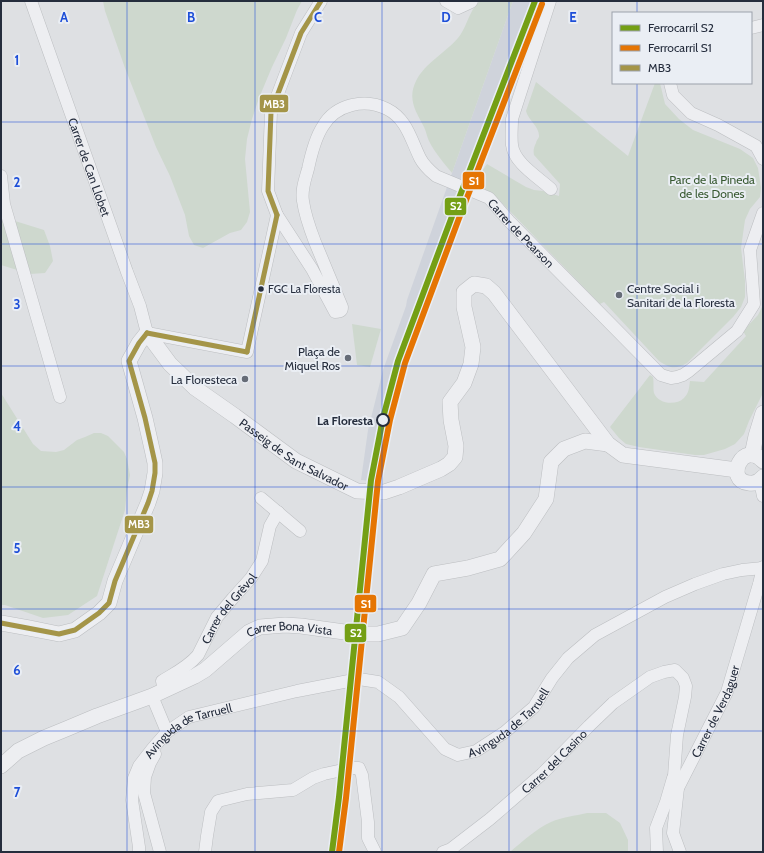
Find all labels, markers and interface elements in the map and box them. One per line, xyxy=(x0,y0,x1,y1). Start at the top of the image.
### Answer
text: A xyxy=(60,9,69,25)
text: B xyxy=(187,9,195,25)
text: C xyxy=(314,9,322,25)
text: D xyxy=(441,9,451,25)
text: E xyxy=(569,9,577,25)
legend xyxy=(612,12,752,84)
text: Ferrocarril S2 xyxy=(648,20,714,35)
text: Ferrocarril S1 xyxy=(648,40,712,55)
text: 1 xyxy=(15,52,19,68)
text: MB3 xyxy=(648,60,671,75)
line badge: MB3 xyxy=(259,94,289,113)
text: MB3 xyxy=(263,97,285,111)
street label: Carrer de Can Llobet xyxy=(65,116,114,218)
line badge: S1 xyxy=(462,171,485,190)
park label: Parc de la Pineda de les Dones xyxy=(669,172,755,201)
text: 2 xyxy=(14,174,21,190)
text: S1 xyxy=(469,174,479,188)
street label: Carrer de Pearson xyxy=(485,195,558,270)
line badge: S2 xyxy=(444,197,467,216)
text: S2 xyxy=(450,199,462,213)
place label: Centre Social i Sanitari de la Floresta xyxy=(627,281,735,310)
place label: FGC La Floresta xyxy=(268,282,341,296)
marker: FGC La Floresta xyxy=(256,284,266,294)
marker: Centre Social i Sanitari de la Floresta xyxy=(614,290,624,300)
text: 3 xyxy=(13,296,21,312)
place label: Plaça de Miquel Ros xyxy=(285,344,340,373)
marker: Plaça de Miquel Ros xyxy=(343,353,353,363)
place label: La Floresteca xyxy=(171,372,237,387)
marker: La Floresteca xyxy=(240,374,250,384)
place label: La Floresta xyxy=(317,413,373,428)
marker: La Floresta xyxy=(376,413,390,427)
street label: Passeig de Sant Salvador xyxy=(237,415,351,493)
text: 4 xyxy=(13,418,21,434)
line badge: MB3 xyxy=(124,515,154,534)
text: MB3 xyxy=(128,517,150,531)
text: 5 xyxy=(14,540,21,556)
street label: Carrer del Grèvol xyxy=(197,570,260,646)
line badge: S1 xyxy=(354,594,377,613)
text: S1 xyxy=(361,597,371,611)
street label: Carrer Bona Vista xyxy=(244,617,334,640)
line badge: S2 xyxy=(344,623,367,643)
text: S2 xyxy=(350,626,362,640)
text: 6 xyxy=(13,662,21,678)
street label: Carrer de Verdaguer xyxy=(687,663,742,760)
street label: Avinguda de Tarruell xyxy=(467,685,552,760)
street label: Avinguda de Tarruell xyxy=(141,699,234,761)
street label: Carrer del Casino xyxy=(518,725,590,796)
text: 7 xyxy=(14,784,21,800)

